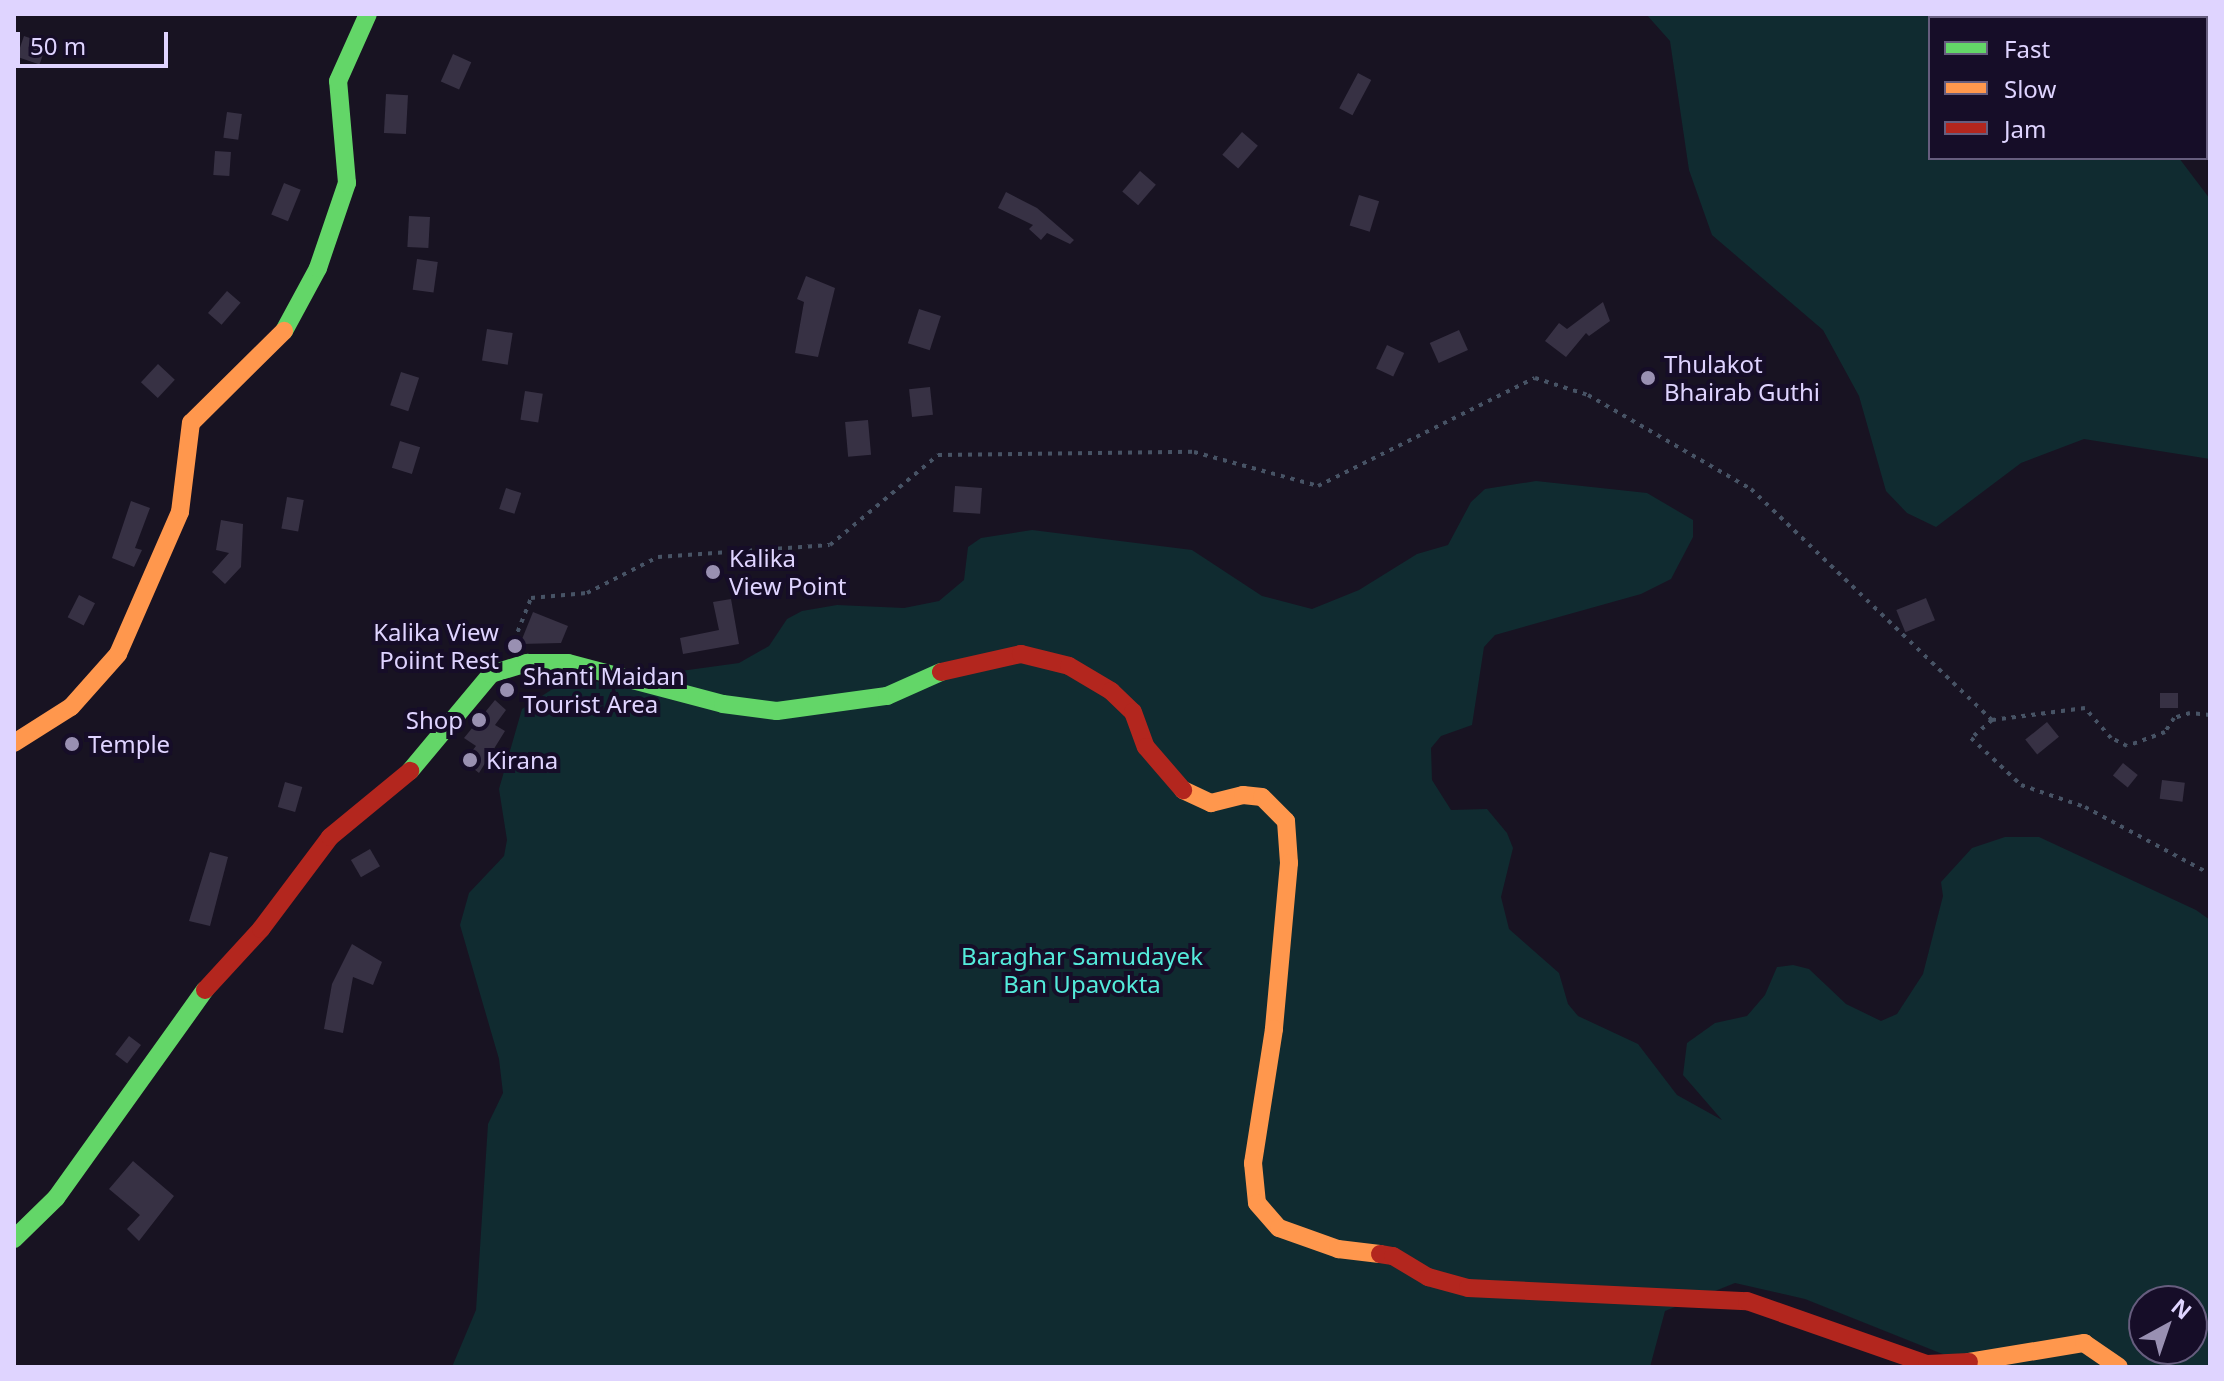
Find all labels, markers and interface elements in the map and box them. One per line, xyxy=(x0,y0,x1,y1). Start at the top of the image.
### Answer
scale bar xyxy=(20,16,172,66)
legend xyxy=(1928,16,2208,160)
text: 50 m xyxy=(30,29,86,62)
text: Fast xyxy=(2004,32,2050,65)
text: Slow xyxy=(2004,72,2056,105)
text: Jam xyxy=(2004,112,2046,145)
place label: Thulakot Bhairab Guthi xyxy=(1664,350,1820,406)
marker: Thulakot Bhairab Guthi xyxy=(1639,369,1657,387)
place label: Kalika View Point xyxy=(729,544,846,600)
marker: Kalika View Point xyxy=(704,563,722,581)
place label: Kalika View Poiint Rest xyxy=(373,618,499,674)
marker: Kalika View Poiint Rest xyxy=(506,637,524,655)
place label: Shanti Maidan Tourist Area xyxy=(523,662,685,718)
marker: Shanti Maidan Tourist Area xyxy=(498,681,516,699)
place label: Shop xyxy=(406,706,463,734)
marker: Shop xyxy=(470,711,488,729)
place label: Temple xyxy=(88,730,170,758)
marker: Temple xyxy=(63,735,81,753)
place label: Kirana xyxy=(486,746,558,774)
marker: Kirana xyxy=(461,751,479,769)
park label: Baraghar Samudayek Ban Upavokta xyxy=(961,942,1203,998)
north arrow xyxy=(2128,1285,2208,1365)
text: N xyxy=(2166,1291,2199,1325)

